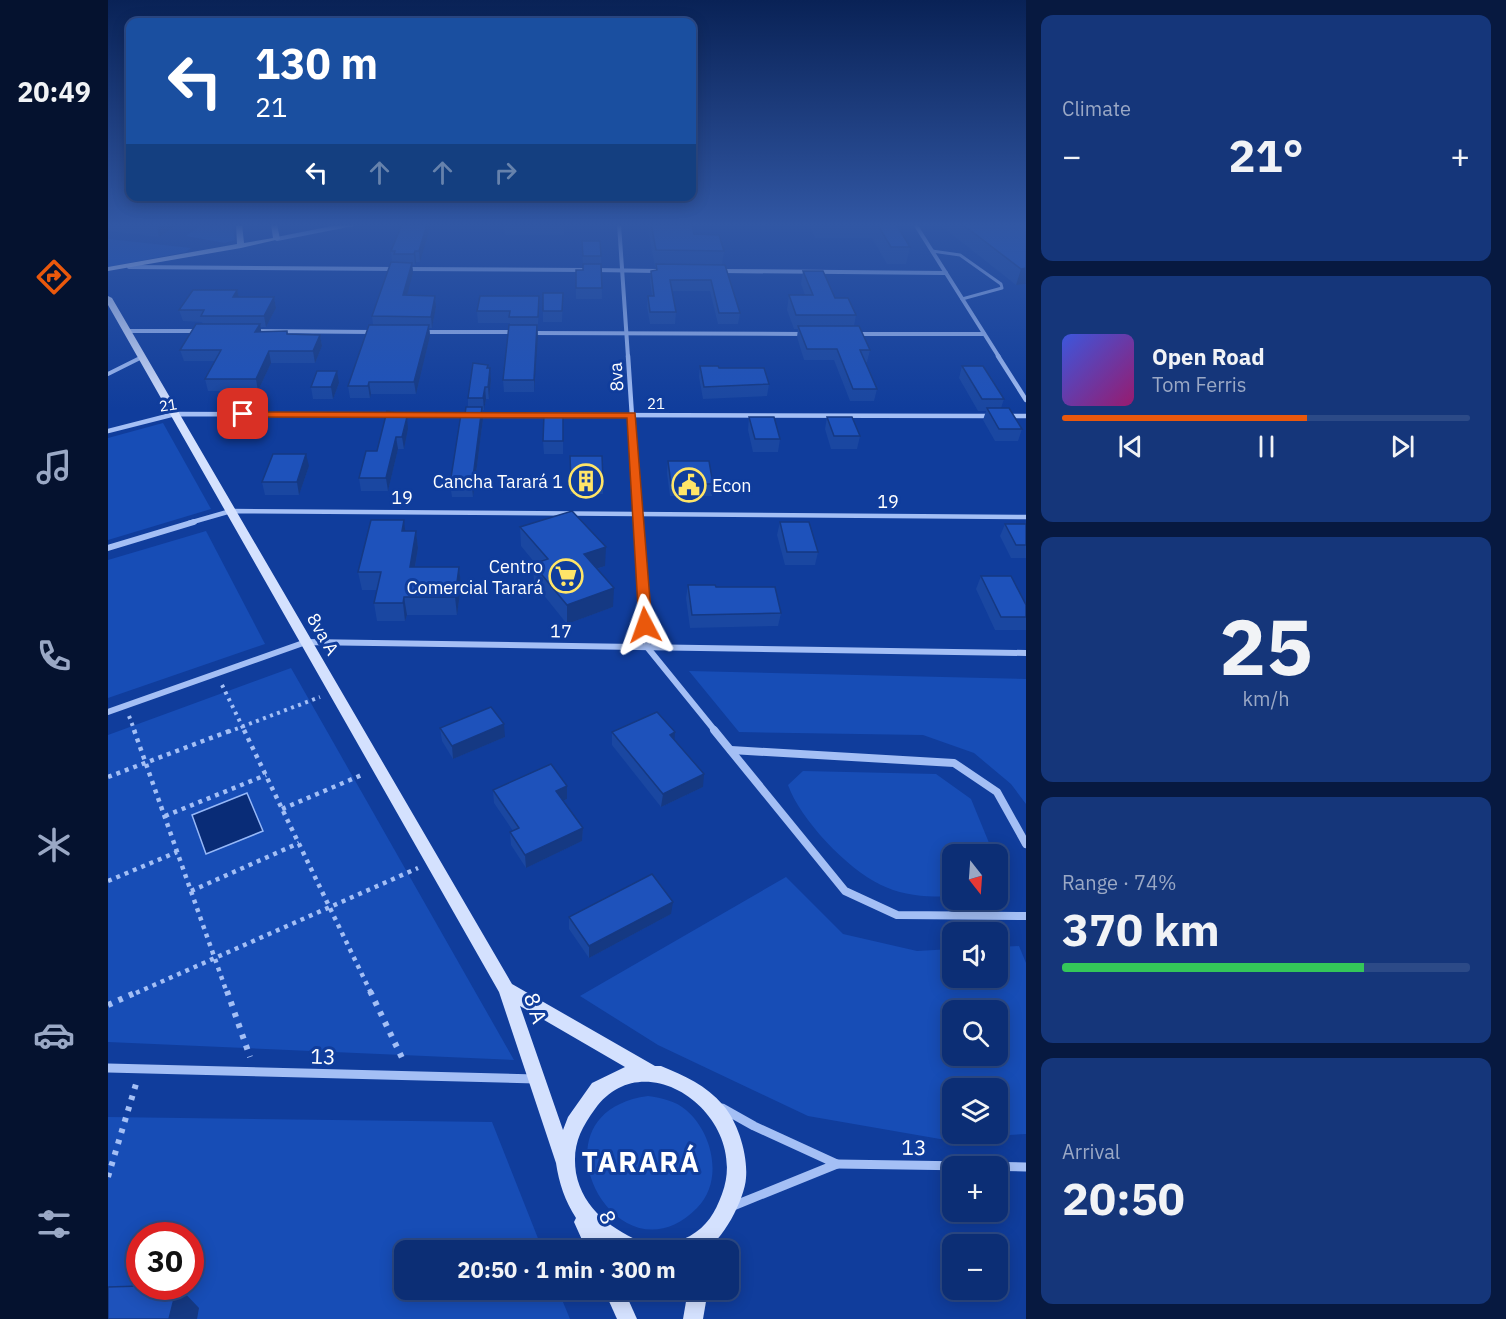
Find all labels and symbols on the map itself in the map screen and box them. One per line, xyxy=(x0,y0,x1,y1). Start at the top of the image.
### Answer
street label: 8va xyxy=(603,361,628,392)
pin xyxy=(217,388,268,439)
street label: 21 xyxy=(158,394,178,416)
street label: 21 xyxy=(647,394,665,413)
building icon: Cancha Tarará 1 xyxy=(568,463,604,499)
public building icon: Econ xyxy=(671,467,707,503)
place label: Cancha Tarará 1 xyxy=(433,470,563,493)
place label: Econ xyxy=(712,474,752,497)
street label: 19 xyxy=(391,486,413,509)
street label: 19 xyxy=(877,490,899,513)
place label: Centro Comercial Tarará xyxy=(406,555,543,599)
supermarket icon: Centro Comercial Tarará xyxy=(548,558,584,594)
position arrow xyxy=(613,593,677,657)
street label: 8va A xyxy=(302,609,344,660)
street label: 17 xyxy=(550,619,572,643)
north arrow xyxy=(942,844,1008,910)
street label: 8 A xyxy=(518,989,554,1027)
street label: 13 xyxy=(310,1042,336,1070)
street label: 13 xyxy=(901,1133,927,1161)
district label: TARARÁ xyxy=(582,1143,700,1180)
street label: 8 xyxy=(593,1206,623,1228)
speed limit sign: 30 xyxy=(126,1222,204,1300)

